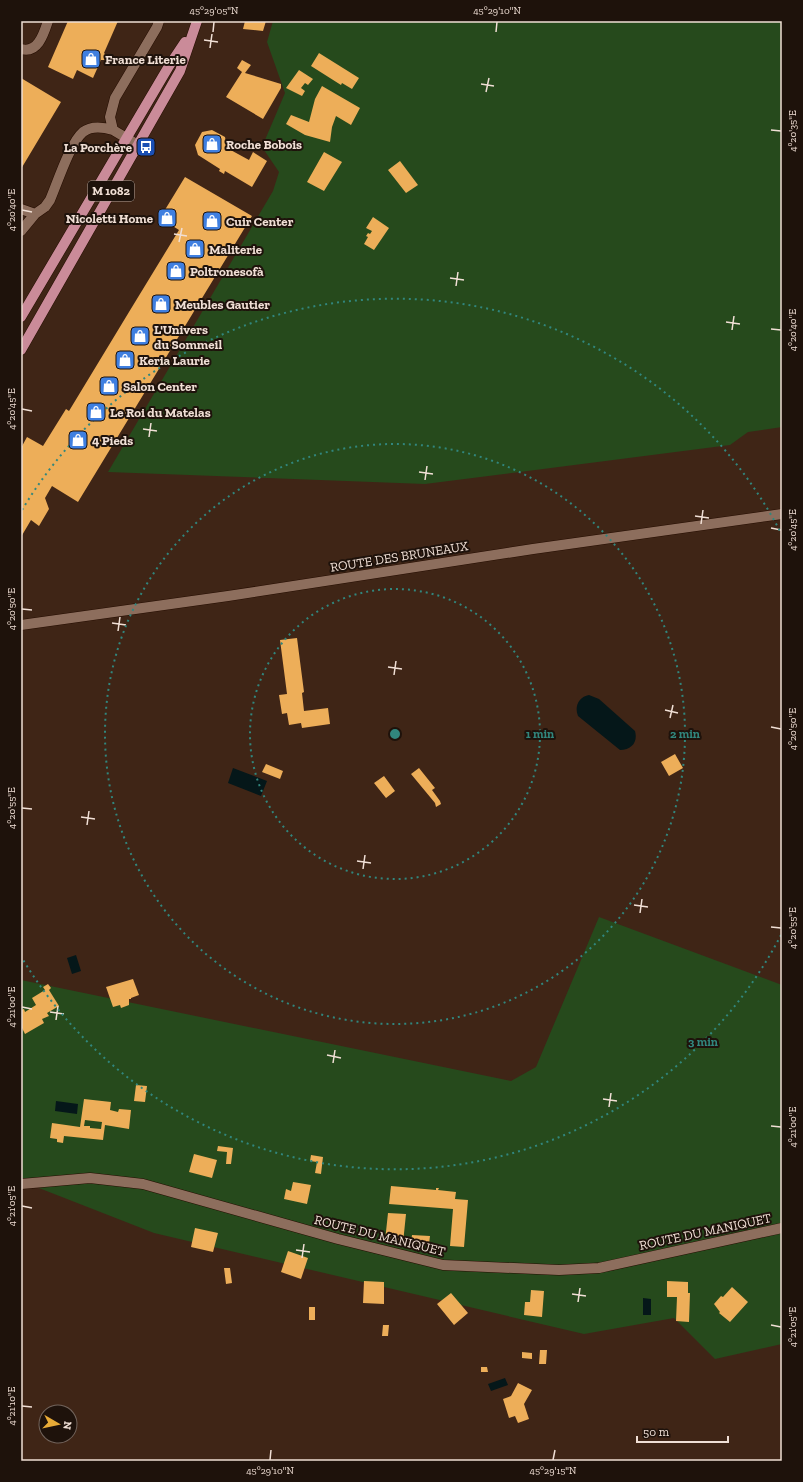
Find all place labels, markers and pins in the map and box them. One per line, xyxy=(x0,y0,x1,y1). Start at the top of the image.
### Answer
shop icon: France Literie xyxy=(80,48,102,70)
place label: France Literie xyxy=(105,52,186,67)
shop icon: Roche Bobois xyxy=(201,133,223,155)
bus stop icon: La Porchère xyxy=(135,136,157,158)
place label: Roche Bobois xyxy=(226,137,302,152)
place label: La Porchère xyxy=(64,140,133,155)
shop icon: Nicoletti Home xyxy=(156,207,178,229)
shop icon: Cuir Center xyxy=(201,210,223,232)
place label: Nicoletti Home xyxy=(66,211,154,226)
place label: Cuir Center xyxy=(226,214,294,229)
shop icon: Maliterie xyxy=(184,238,206,260)
place label: Maliterie xyxy=(209,242,263,257)
shop icon: Poltronesofà xyxy=(165,260,187,282)
place label: Poltronesofà xyxy=(190,264,264,279)
shop icon: Meubles Gautier xyxy=(150,293,172,315)
place label: Meubles Gautier xyxy=(175,297,270,312)
place label: L'Univers du Sommeil xyxy=(154,322,222,352)
shop icon: L'Univers du Sommeil xyxy=(129,325,151,347)
shop icon: Keria Laurie xyxy=(114,349,136,371)
place label: Keria Laurie xyxy=(139,353,211,368)
shop icon: Salon Center xyxy=(98,375,120,397)
place label: Salon Center xyxy=(123,379,197,394)
shop icon: Le Roi du Matelas xyxy=(85,401,107,423)
place label: Le Roi du Matelas xyxy=(110,405,211,420)
shop icon: 4 Pieds xyxy=(67,429,89,451)
place label: 4 Pieds xyxy=(92,433,133,448)
centre of rings xyxy=(388,727,402,741)

